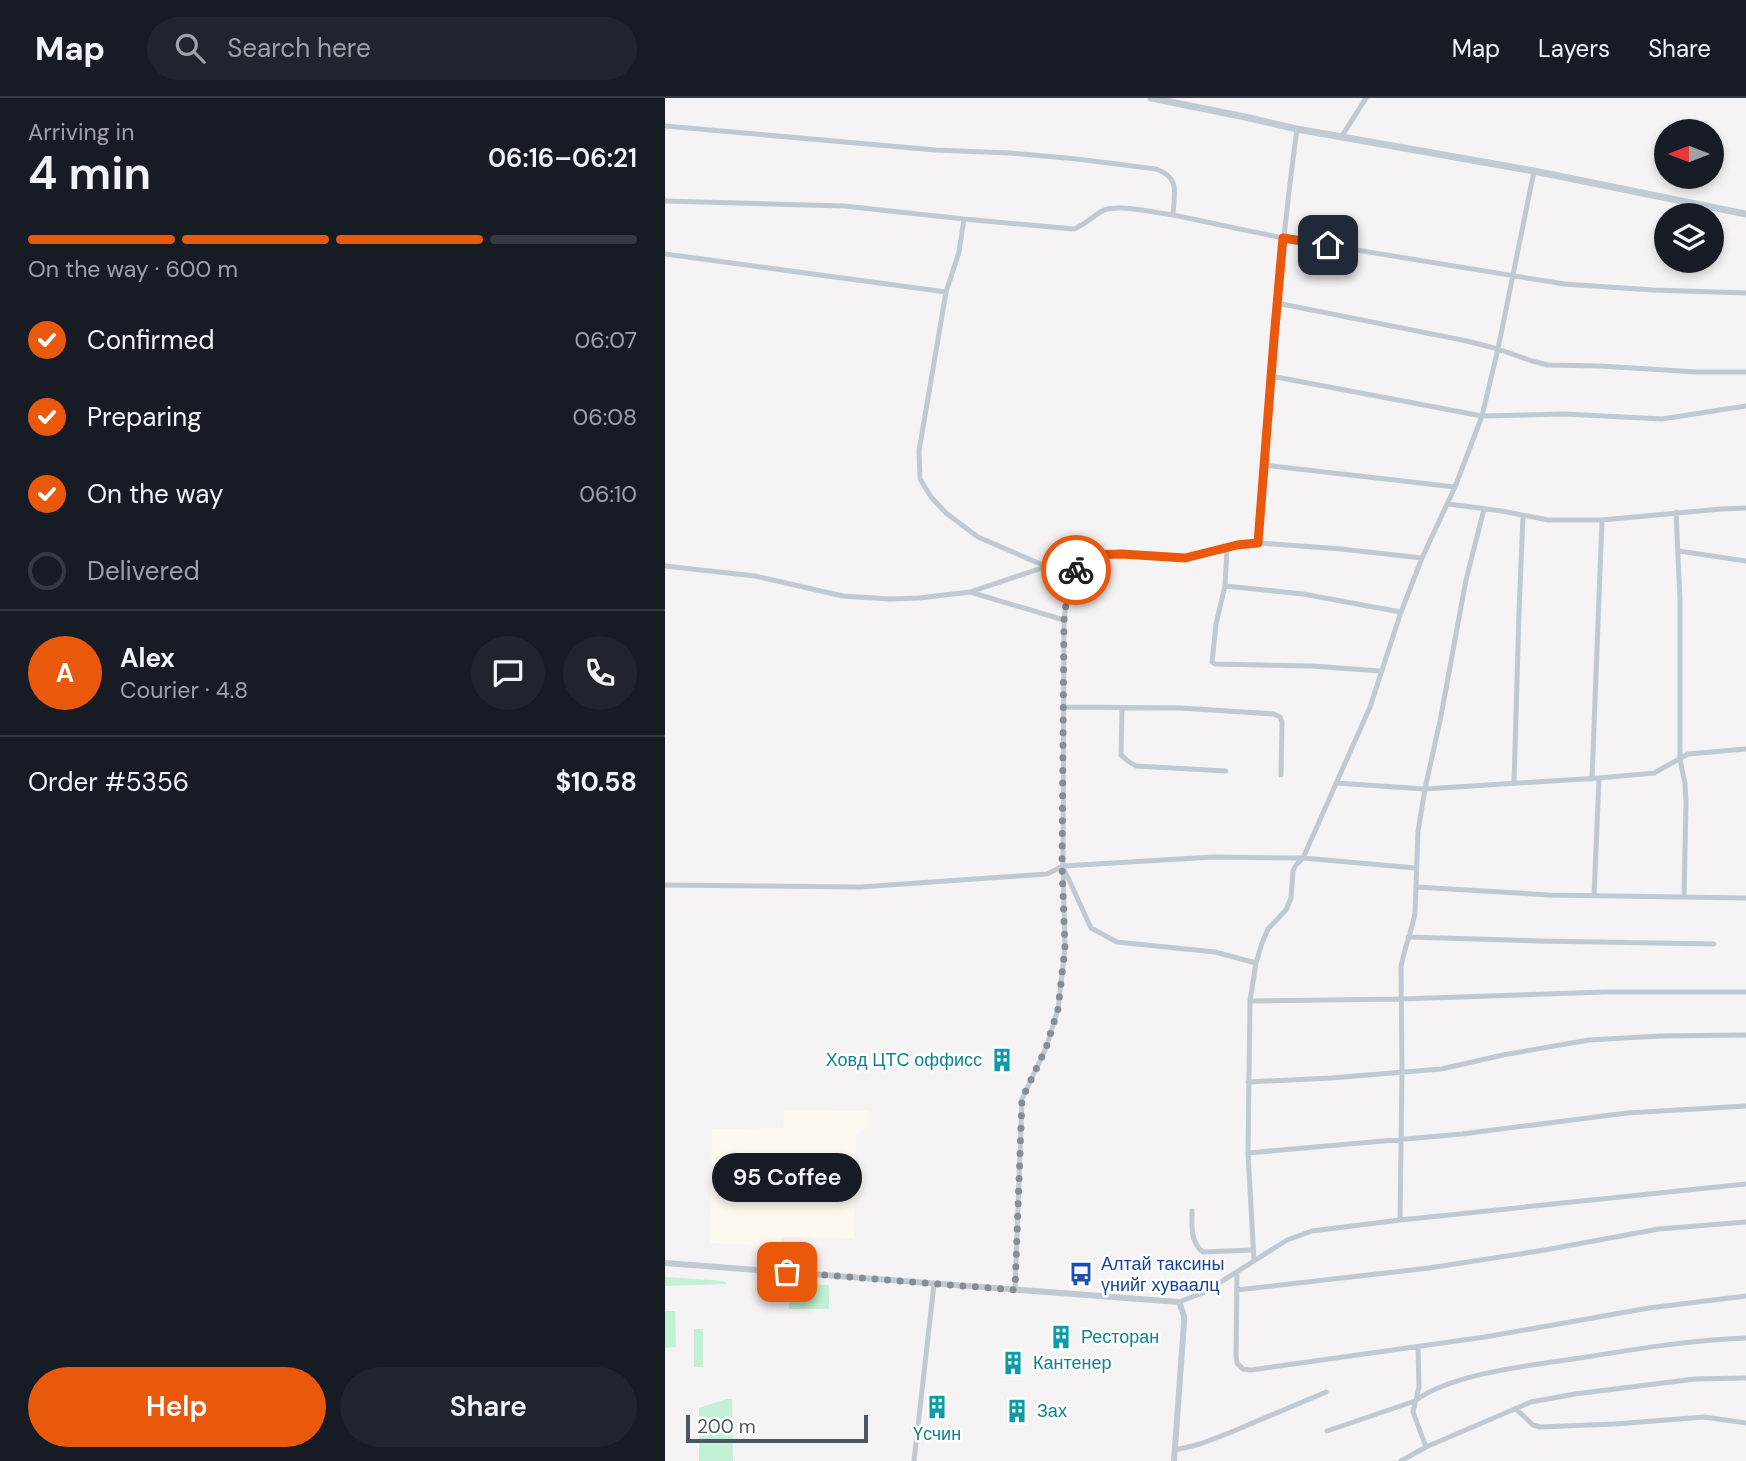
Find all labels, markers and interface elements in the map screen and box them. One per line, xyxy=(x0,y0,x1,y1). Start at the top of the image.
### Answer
search box xyxy=(147,17,637,80)
text: Map xyxy=(35,27,105,70)
icon: search xyxy=(171,29,209,67)
text: Search here xyxy=(227,31,371,65)
text: Map xyxy=(1452,33,1500,64)
text: Layers xyxy=(1538,33,1610,64)
text: Share xyxy=(1648,33,1711,64)
text: Arriving in xyxy=(28,117,134,147)
north arrow xyxy=(1654,119,1724,189)
map controls xyxy=(1654,119,1724,273)
text: 06:16–06:21 xyxy=(488,141,637,175)
text: 4 min xyxy=(28,143,151,203)
button: layers xyxy=(1654,203,1724,273)
pin xyxy=(1298,215,1358,275)
icon: home xyxy=(1309,226,1347,264)
text: On the way · 600 m xyxy=(28,254,238,284)
icon: check xyxy=(28,321,66,359)
text: Confirmed xyxy=(87,323,214,357)
text: 06:07 xyxy=(574,325,637,355)
icon: check xyxy=(28,398,66,436)
text: Preparing xyxy=(87,400,202,434)
text: 06:08 xyxy=(572,402,637,432)
icon: check xyxy=(28,475,66,513)
text: On the way xyxy=(87,477,223,511)
text: 06:10 xyxy=(579,479,637,509)
courier xyxy=(1041,535,1111,605)
icon: bike xyxy=(1057,551,1095,589)
text: Delivered xyxy=(87,554,200,588)
button: chat xyxy=(471,636,545,710)
button: phone xyxy=(563,636,637,710)
text: Alex xyxy=(120,641,175,675)
text: A xyxy=(56,656,74,690)
text: Courier · 4.8 xyxy=(120,675,248,705)
text: Order #5356 xyxy=(28,765,189,799)
text: $10.58 xyxy=(555,765,637,799)
building icon: Ховд ЦТС оффисс xyxy=(988,1046,1016,1074)
place label: Ховд ЦТС оффисс xyxy=(826,1048,982,1072)
callout: 95 Coffee xyxy=(712,1153,862,1202)
text: 95 Coffee xyxy=(733,1162,841,1192)
pin xyxy=(757,1242,817,1302)
place label: Алтай таксины үнийг хуваалц xyxy=(1101,1252,1224,1297)
icon: bag xyxy=(768,1253,806,1291)
bus stop icon: Алтай таксины үнийг хуваалц xyxy=(1067,1260,1095,1288)
building icon: Ресторан xyxy=(1047,1323,1075,1351)
place label: Ресторан xyxy=(1081,1325,1159,1349)
building icon: Кантенер xyxy=(999,1349,1027,1377)
place label: Кантенер xyxy=(1033,1351,1111,1375)
button: Help xyxy=(28,1367,326,1447)
button: Share xyxy=(340,1367,637,1447)
building icon: Үсчин xyxy=(923,1393,951,1421)
building icon: Зах xyxy=(1003,1397,1031,1425)
place label: Зах xyxy=(1037,1399,1067,1423)
scale bar xyxy=(686,1412,868,1444)
text: 200 m xyxy=(697,1414,756,1439)
place label: Үсчин xyxy=(913,1422,961,1446)

